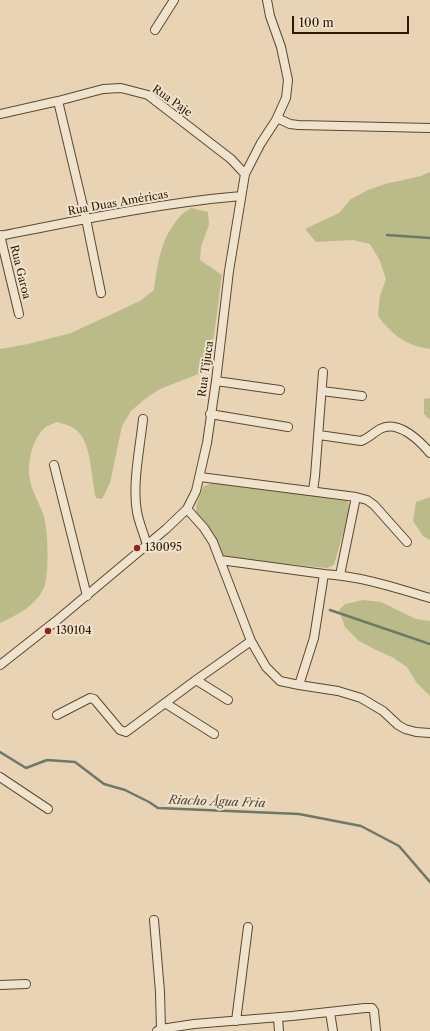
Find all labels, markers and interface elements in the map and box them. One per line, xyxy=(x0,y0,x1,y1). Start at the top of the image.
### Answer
scale bar xyxy=(294,8,411,34)
text: 100 m xyxy=(299,15,334,30)
street label: Rua Paje xyxy=(149,82,195,120)
street label: Rua Duas Américas xyxy=(67,188,169,218)
street label: Rua Garoa xyxy=(7,244,33,300)
street label: Rua Tijuca xyxy=(196,340,216,398)
place label: 130095 xyxy=(145,541,182,555)
marker: 130095 xyxy=(132,543,142,553)
place label: 130104 xyxy=(56,624,92,638)
marker: 130104 xyxy=(43,626,53,636)
water label: Riacho Água Fria xyxy=(168,793,266,811)

